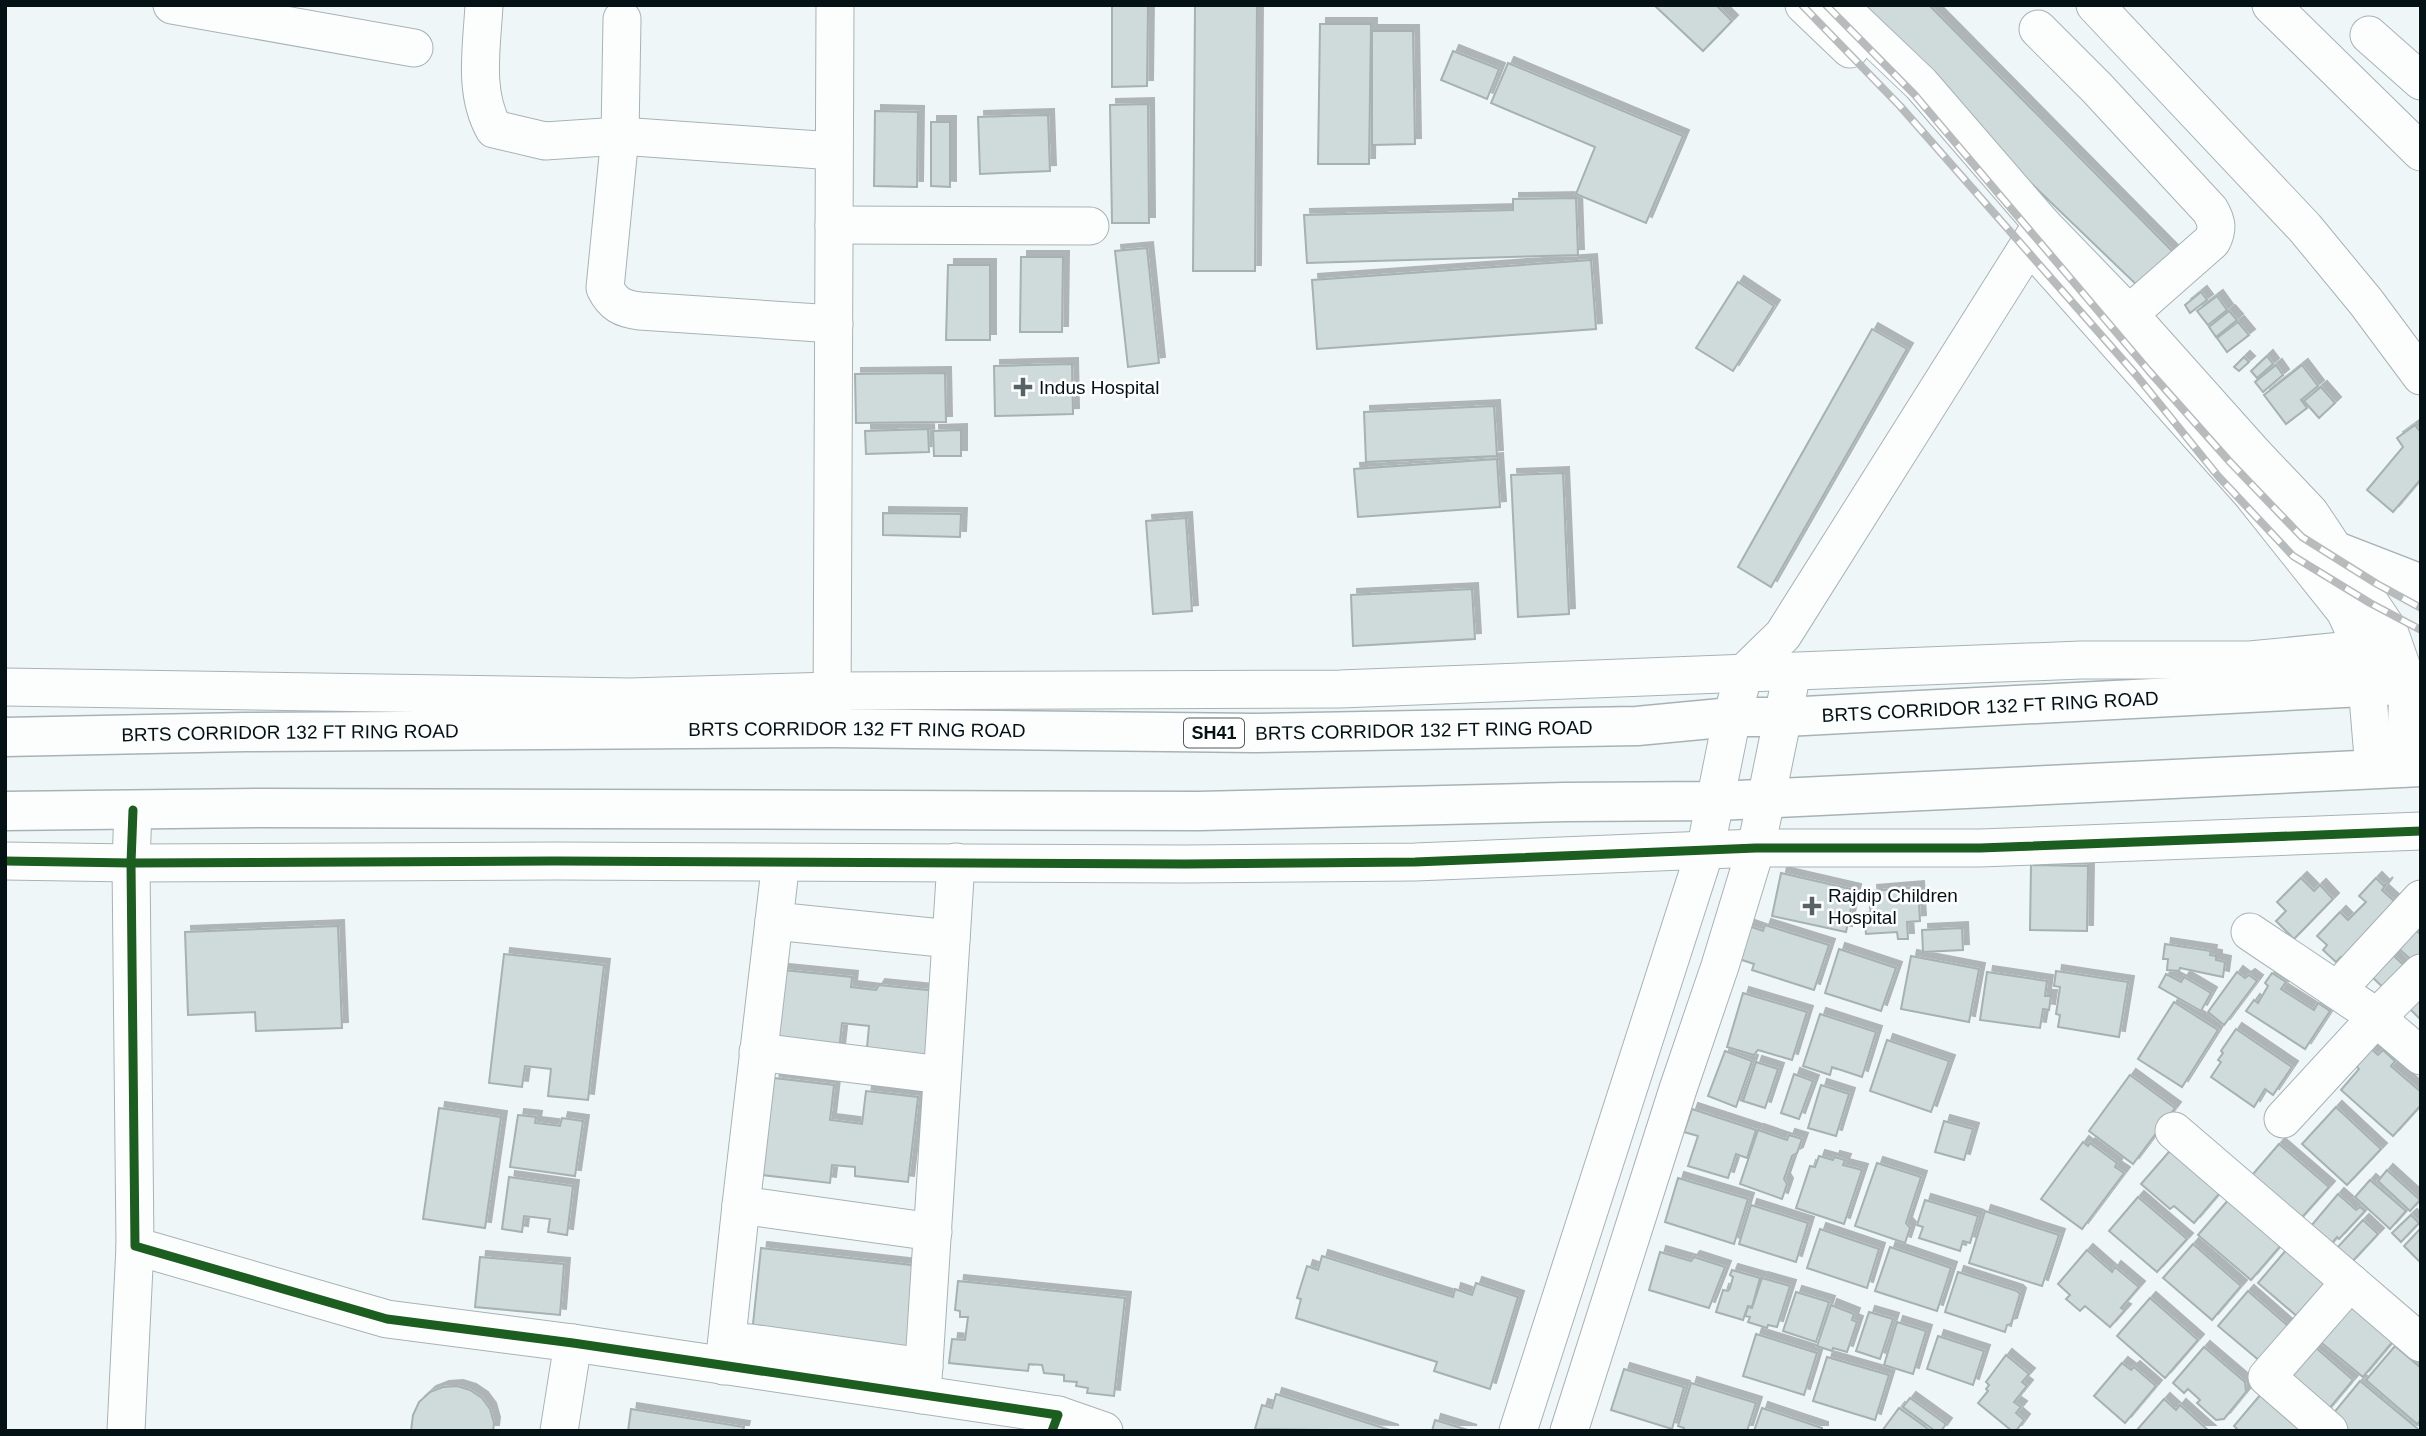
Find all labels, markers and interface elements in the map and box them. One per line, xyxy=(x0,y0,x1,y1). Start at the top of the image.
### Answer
marker: Indus Hospital xyxy=(1013,377,1033,397)
place label: Indus Hospital xyxy=(1039,377,1159,398)
street label: BRTS CORRIDOR 132 FT RING ROAD xyxy=(1821,687,2159,726)
street label: BRTS CORRIDOR 132 FT RING ROAD xyxy=(1255,716,1593,743)
street label: BRTS CORRIDOR 132 FT RING ROAD xyxy=(688,717,1026,741)
road number: SH41 xyxy=(1184,718,1244,748)
street label: BRTS CORRIDOR 132 FT RING ROAD xyxy=(121,720,459,745)
place label: Rajdip Children Hospital xyxy=(1828,885,1958,928)
marker: Rajdip Children Hospital xyxy=(1802,896,1822,916)

